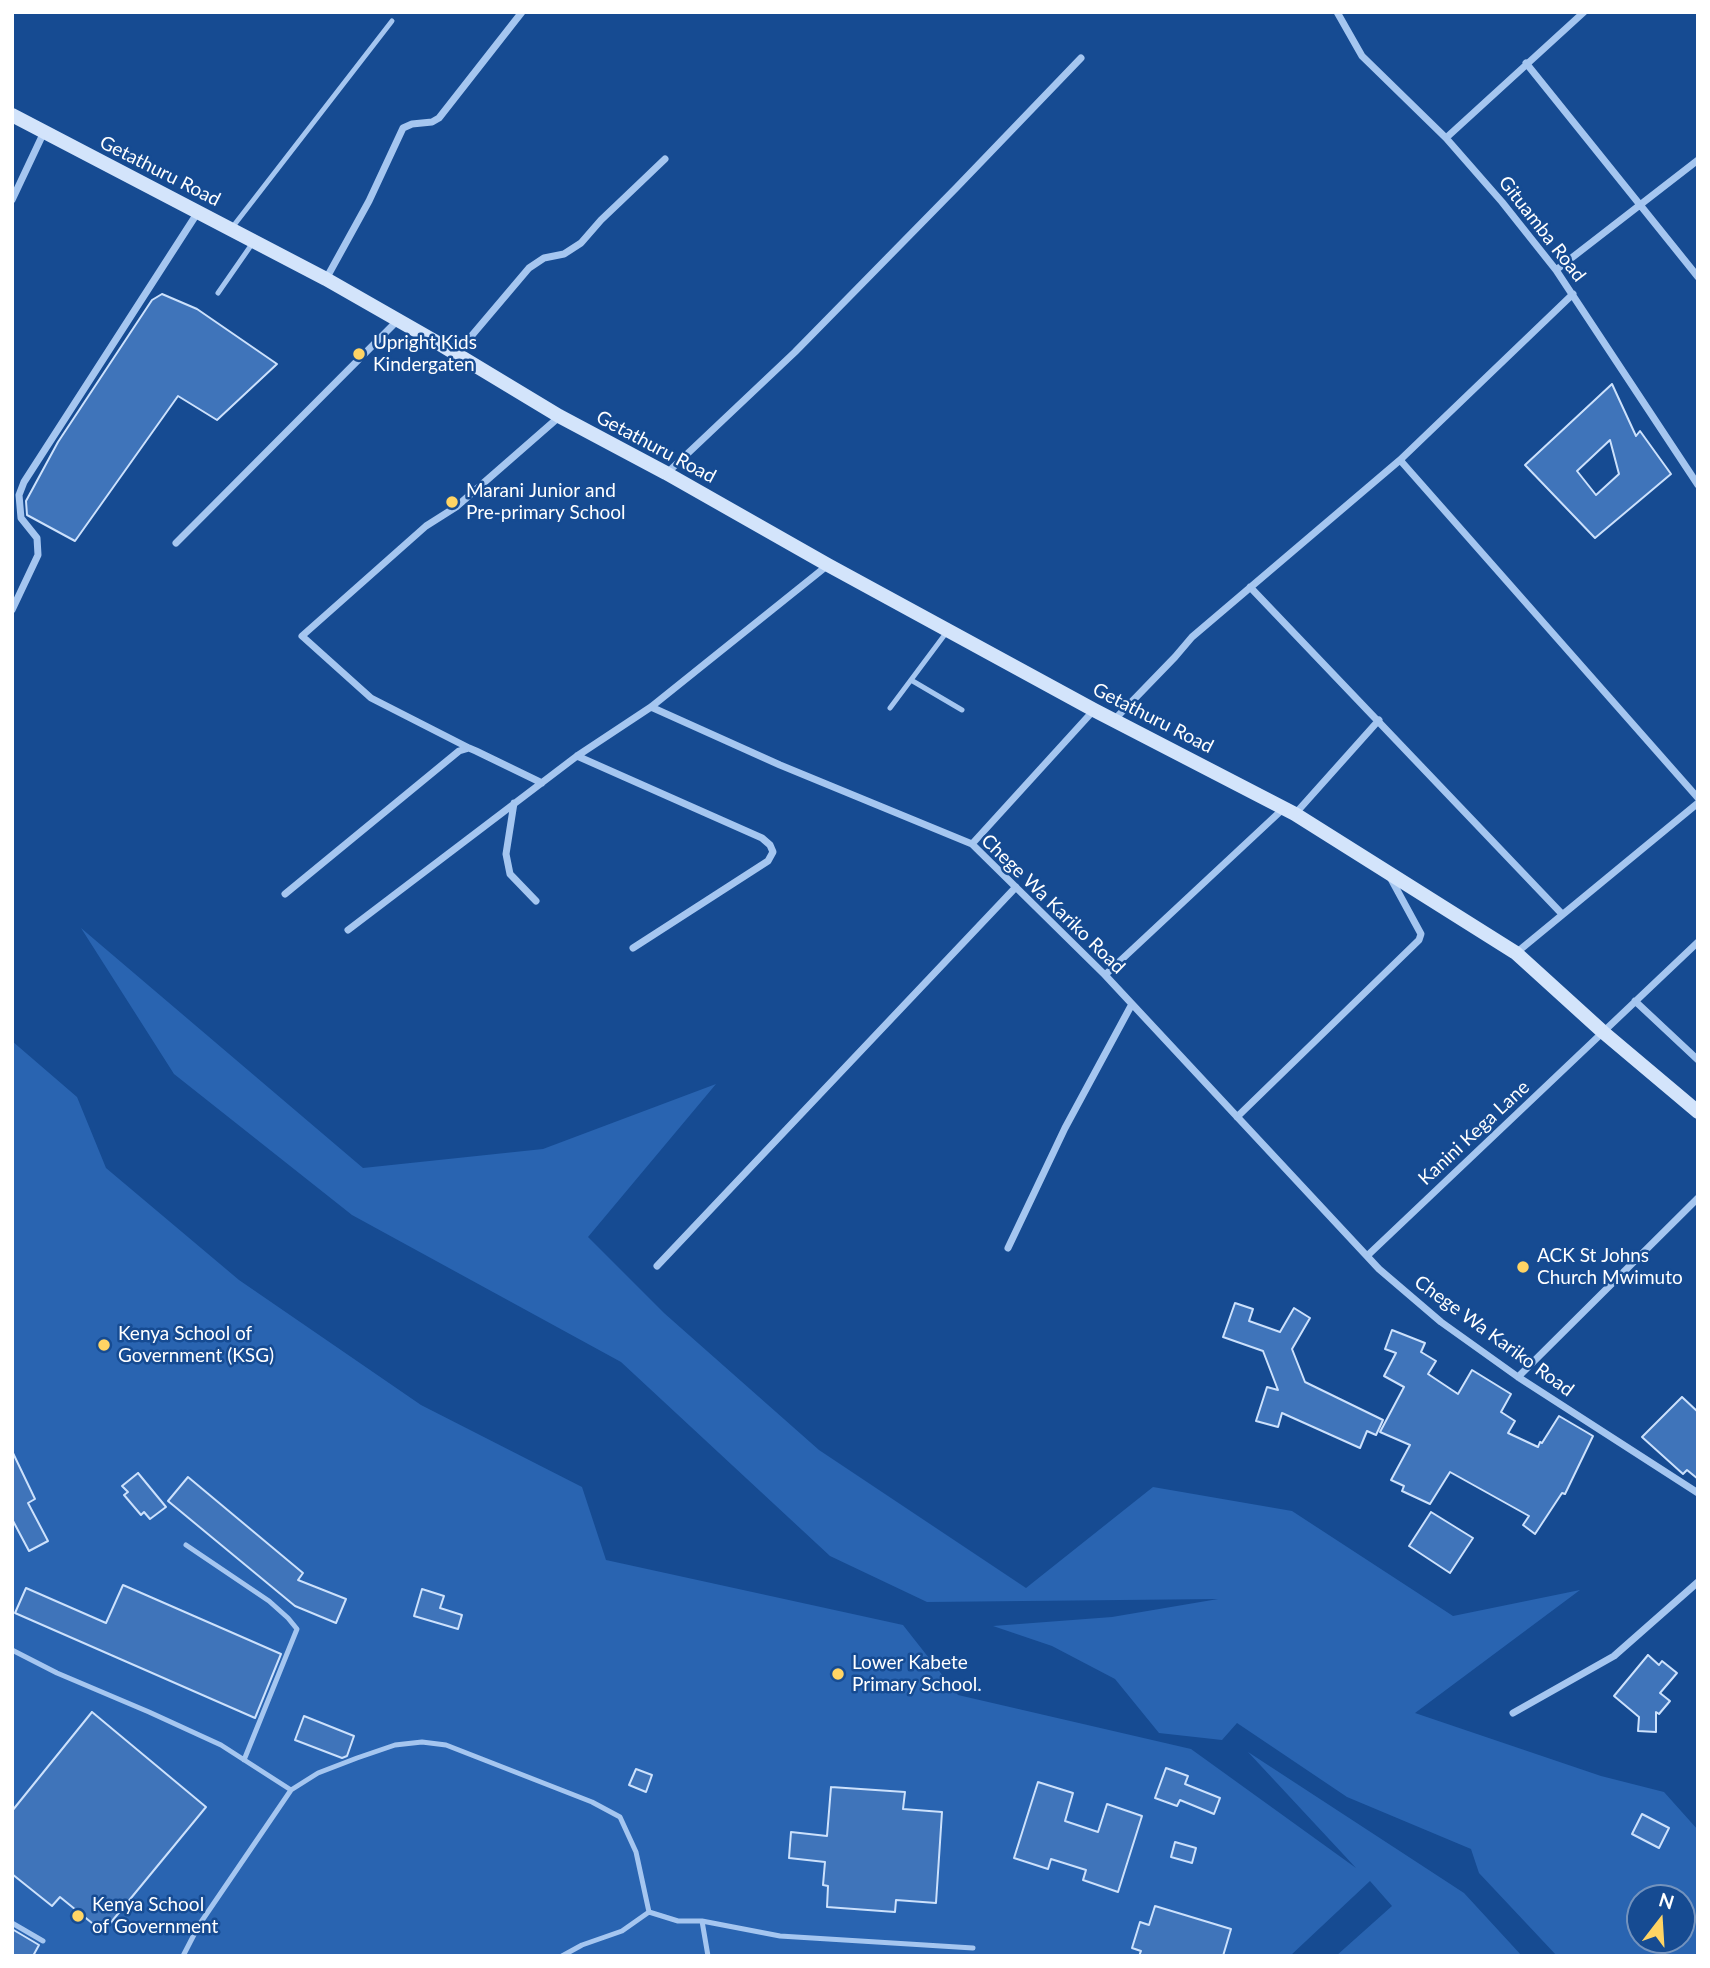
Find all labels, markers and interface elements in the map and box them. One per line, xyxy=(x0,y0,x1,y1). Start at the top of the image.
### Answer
street label: Getathuru Road xyxy=(96,131,224,211)
street label: Gituamba Road xyxy=(1494,172,1590,286)
place label: Upright Kids Kindergaten xyxy=(373,332,477,376)
marker: Upright Kids Kindergaten xyxy=(351,346,367,362)
street label: Getathuru Road xyxy=(592,406,720,488)
place label: Marani Junior and Pre-primary School xyxy=(466,480,626,524)
marker: Marani Junior and Pre-primary School xyxy=(444,494,460,510)
street label: Getathuru Road xyxy=(1089,678,1217,758)
street label: Chege Wa Kariko Road xyxy=(976,829,1130,979)
street label: Kanini Kega Lane xyxy=(1414,1076,1534,1190)
place label: ACK St Johns Church Mwimuto xyxy=(1537,1245,1683,1289)
marker: ACK St Johns Church Mwimuto xyxy=(1515,1259,1531,1275)
street label: Chege Wa Kariko Road xyxy=(1410,1271,1578,1401)
place label: Kenya School of Government (KSG) xyxy=(118,1323,274,1367)
marker: Kenya School of Government (KSG) xyxy=(96,1337,112,1353)
place label: Lower Kabete Primary School. xyxy=(852,1652,982,1696)
marker: Lower Kabete Primary School. xyxy=(830,1666,846,1682)
north arrow xyxy=(1626,1884,1696,1954)
text: N xyxy=(1656,1887,1677,1913)
place label: Kenya School of Government xyxy=(92,1894,218,1938)
marker: Kenya School of Government xyxy=(70,1908,86,1924)

